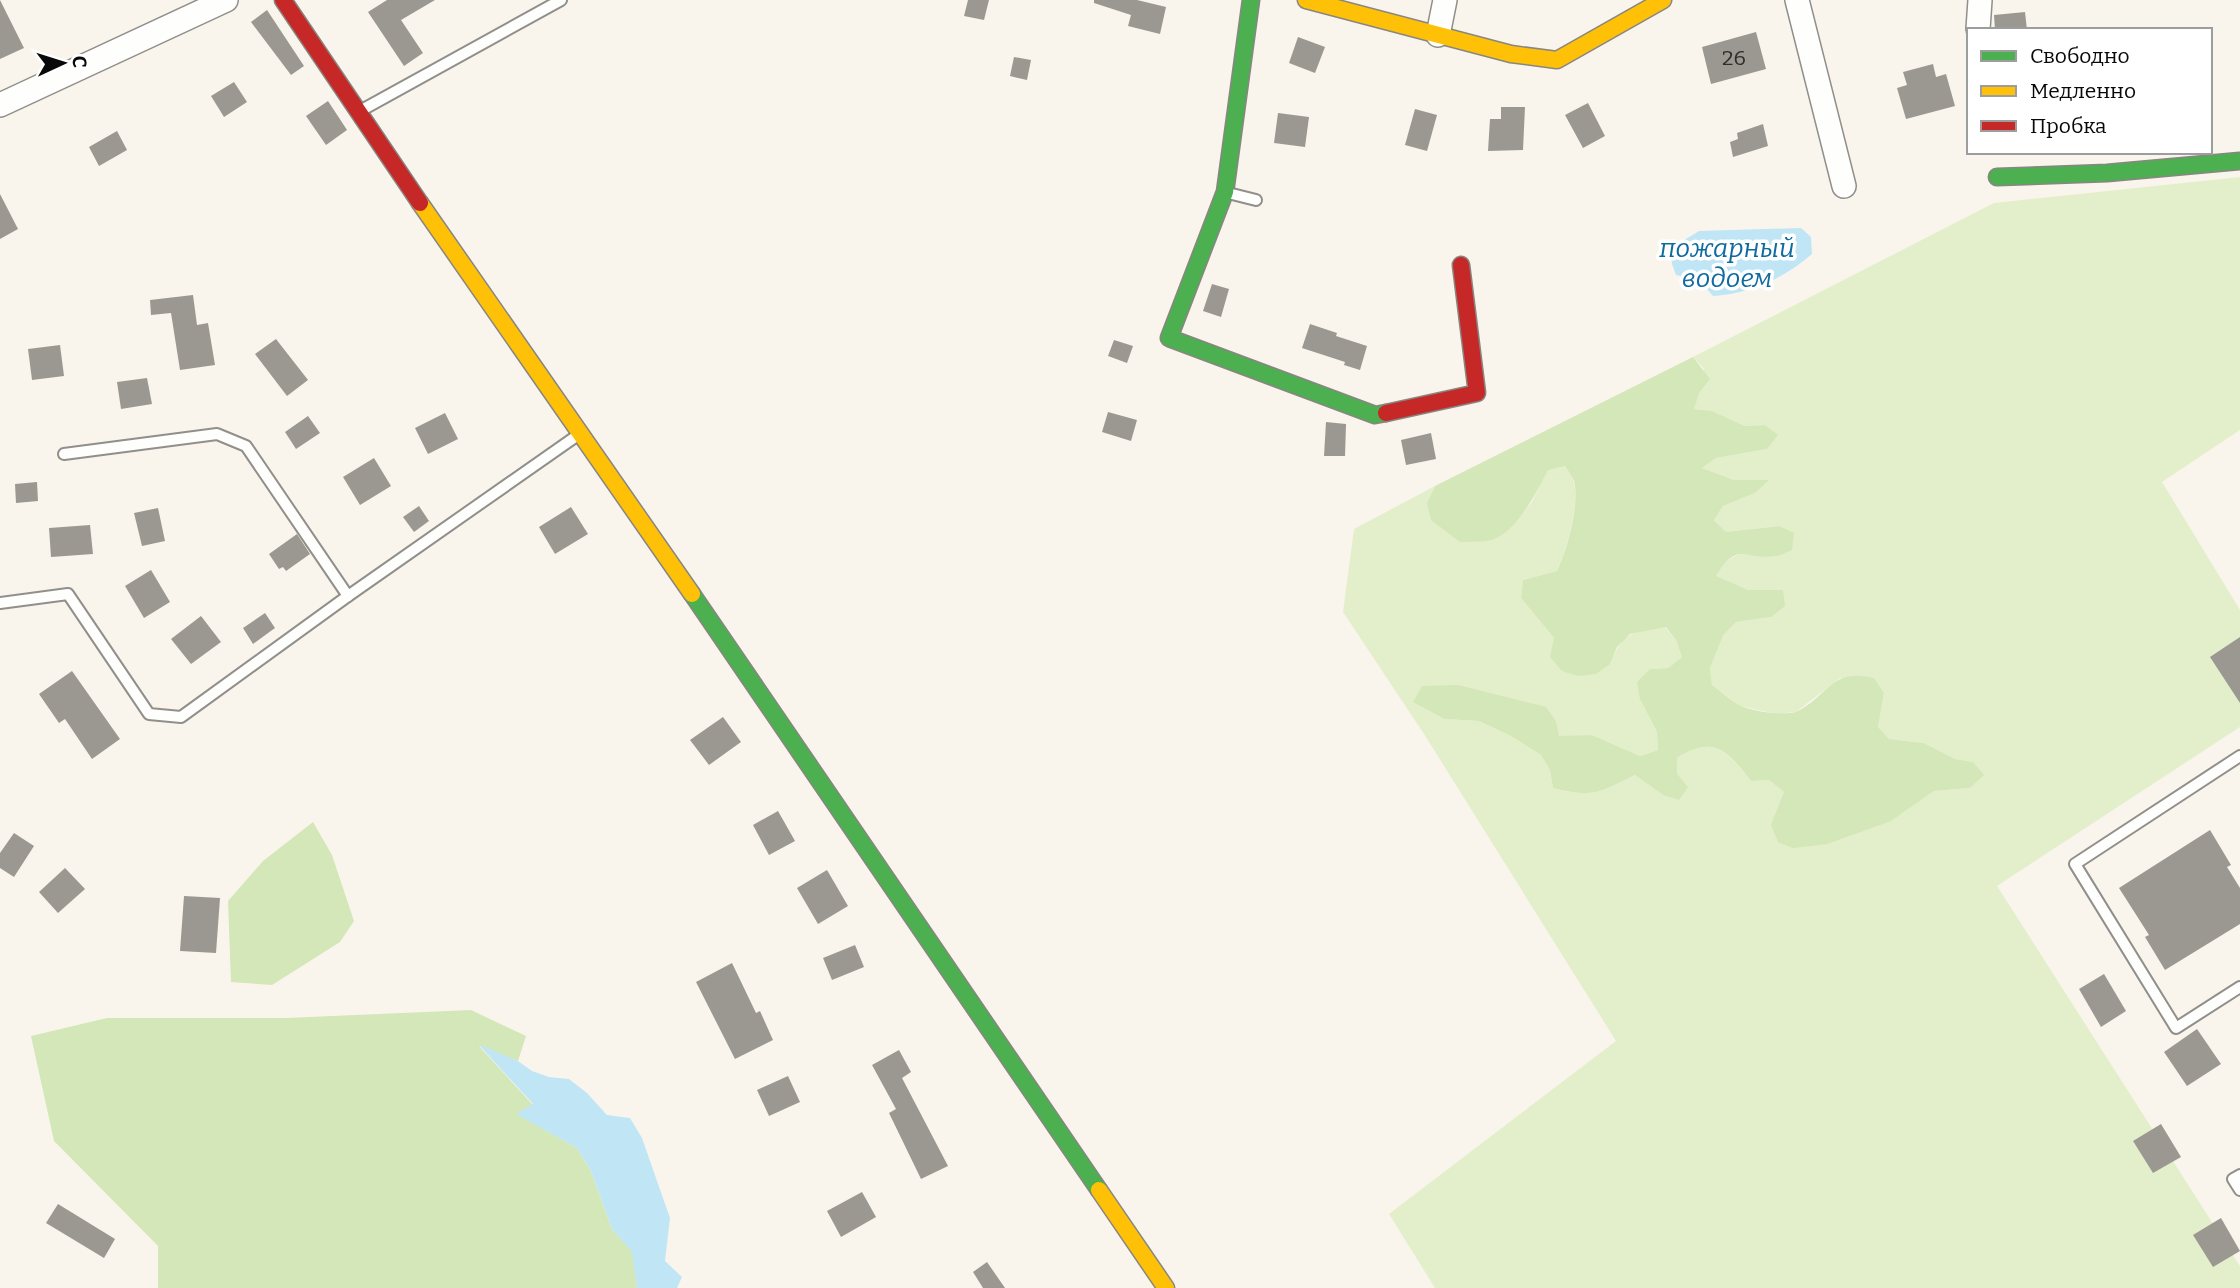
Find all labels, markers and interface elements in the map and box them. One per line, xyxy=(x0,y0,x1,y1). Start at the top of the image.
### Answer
north arrow xyxy=(28,28,98,98)
legend xyxy=(1967,28,2212,154)
text: Свободно xyxy=(2030,43,2130,69)
house number: 26 xyxy=(1722,45,1746,71)
text: С xyxy=(68,55,91,69)
text: Медленно xyxy=(2030,78,2136,104)
text: Пробка xyxy=(2030,113,2107,139)
water label: пожарный водоем xyxy=(1658,233,1795,294)

